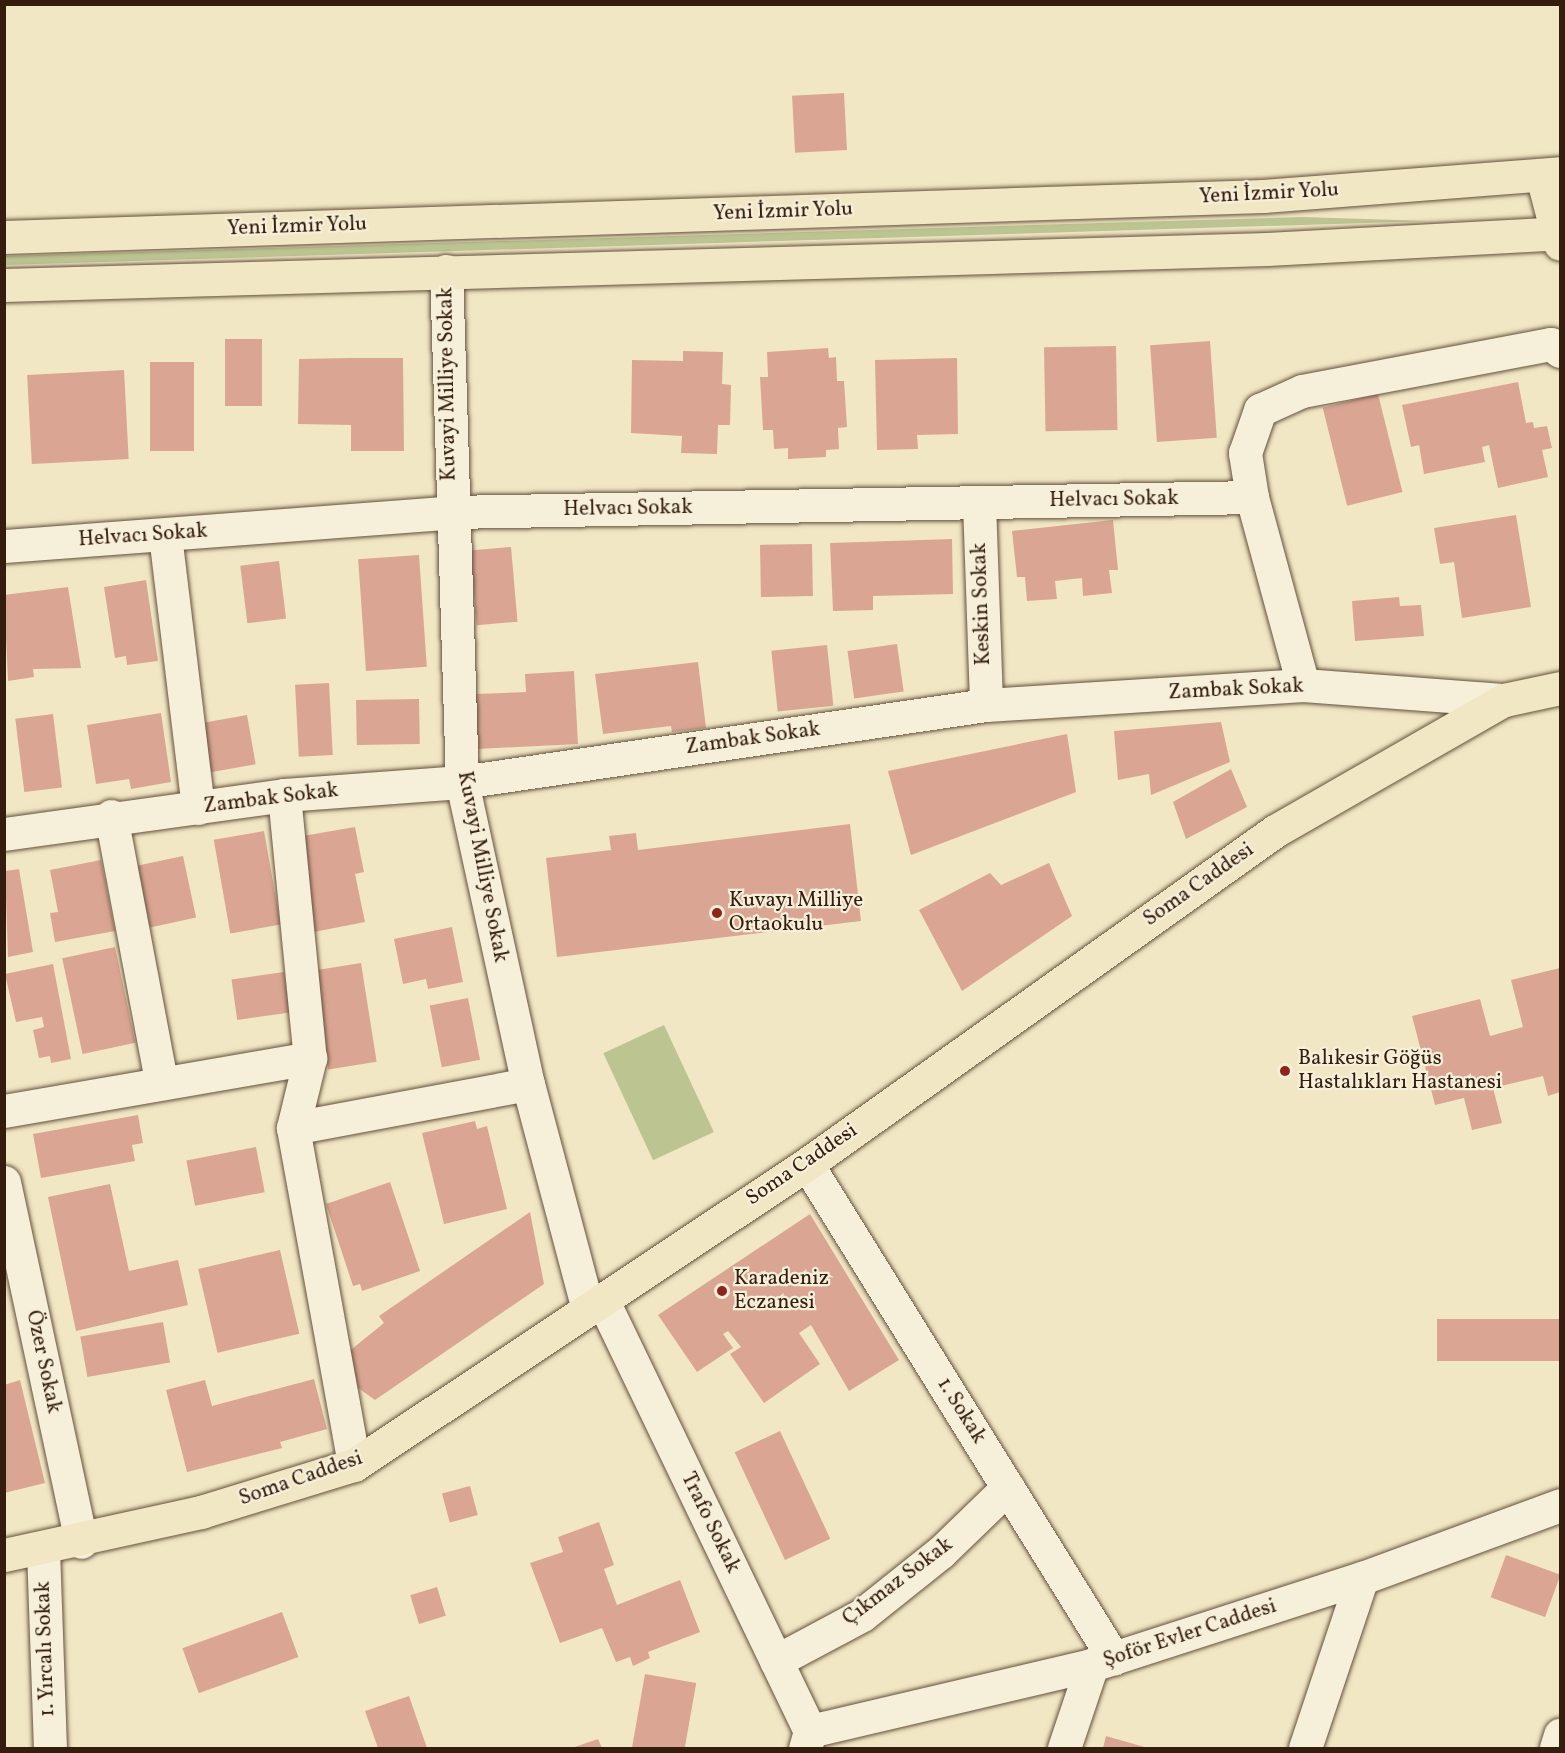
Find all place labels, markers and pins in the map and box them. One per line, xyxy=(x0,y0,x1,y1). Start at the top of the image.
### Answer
place label: Kuvayı Milliye Ortaokulu xyxy=(729,888,863,938)
marker: Kuvayı Milliye Ortaokulu xyxy=(710,906,724,920)
place label: Balıkesir Göğüs Hastalıkları Hastanesi xyxy=(1298,1046,1502,1096)
marker: Balıkesir Göğüs Hastalıkları Hastanesi xyxy=(1276,1062,1294,1080)
place label: Karadeniz Eczanesi xyxy=(734,1266,829,1316)
marker: Karadeniz Eczanesi xyxy=(715,1284,729,1298)

